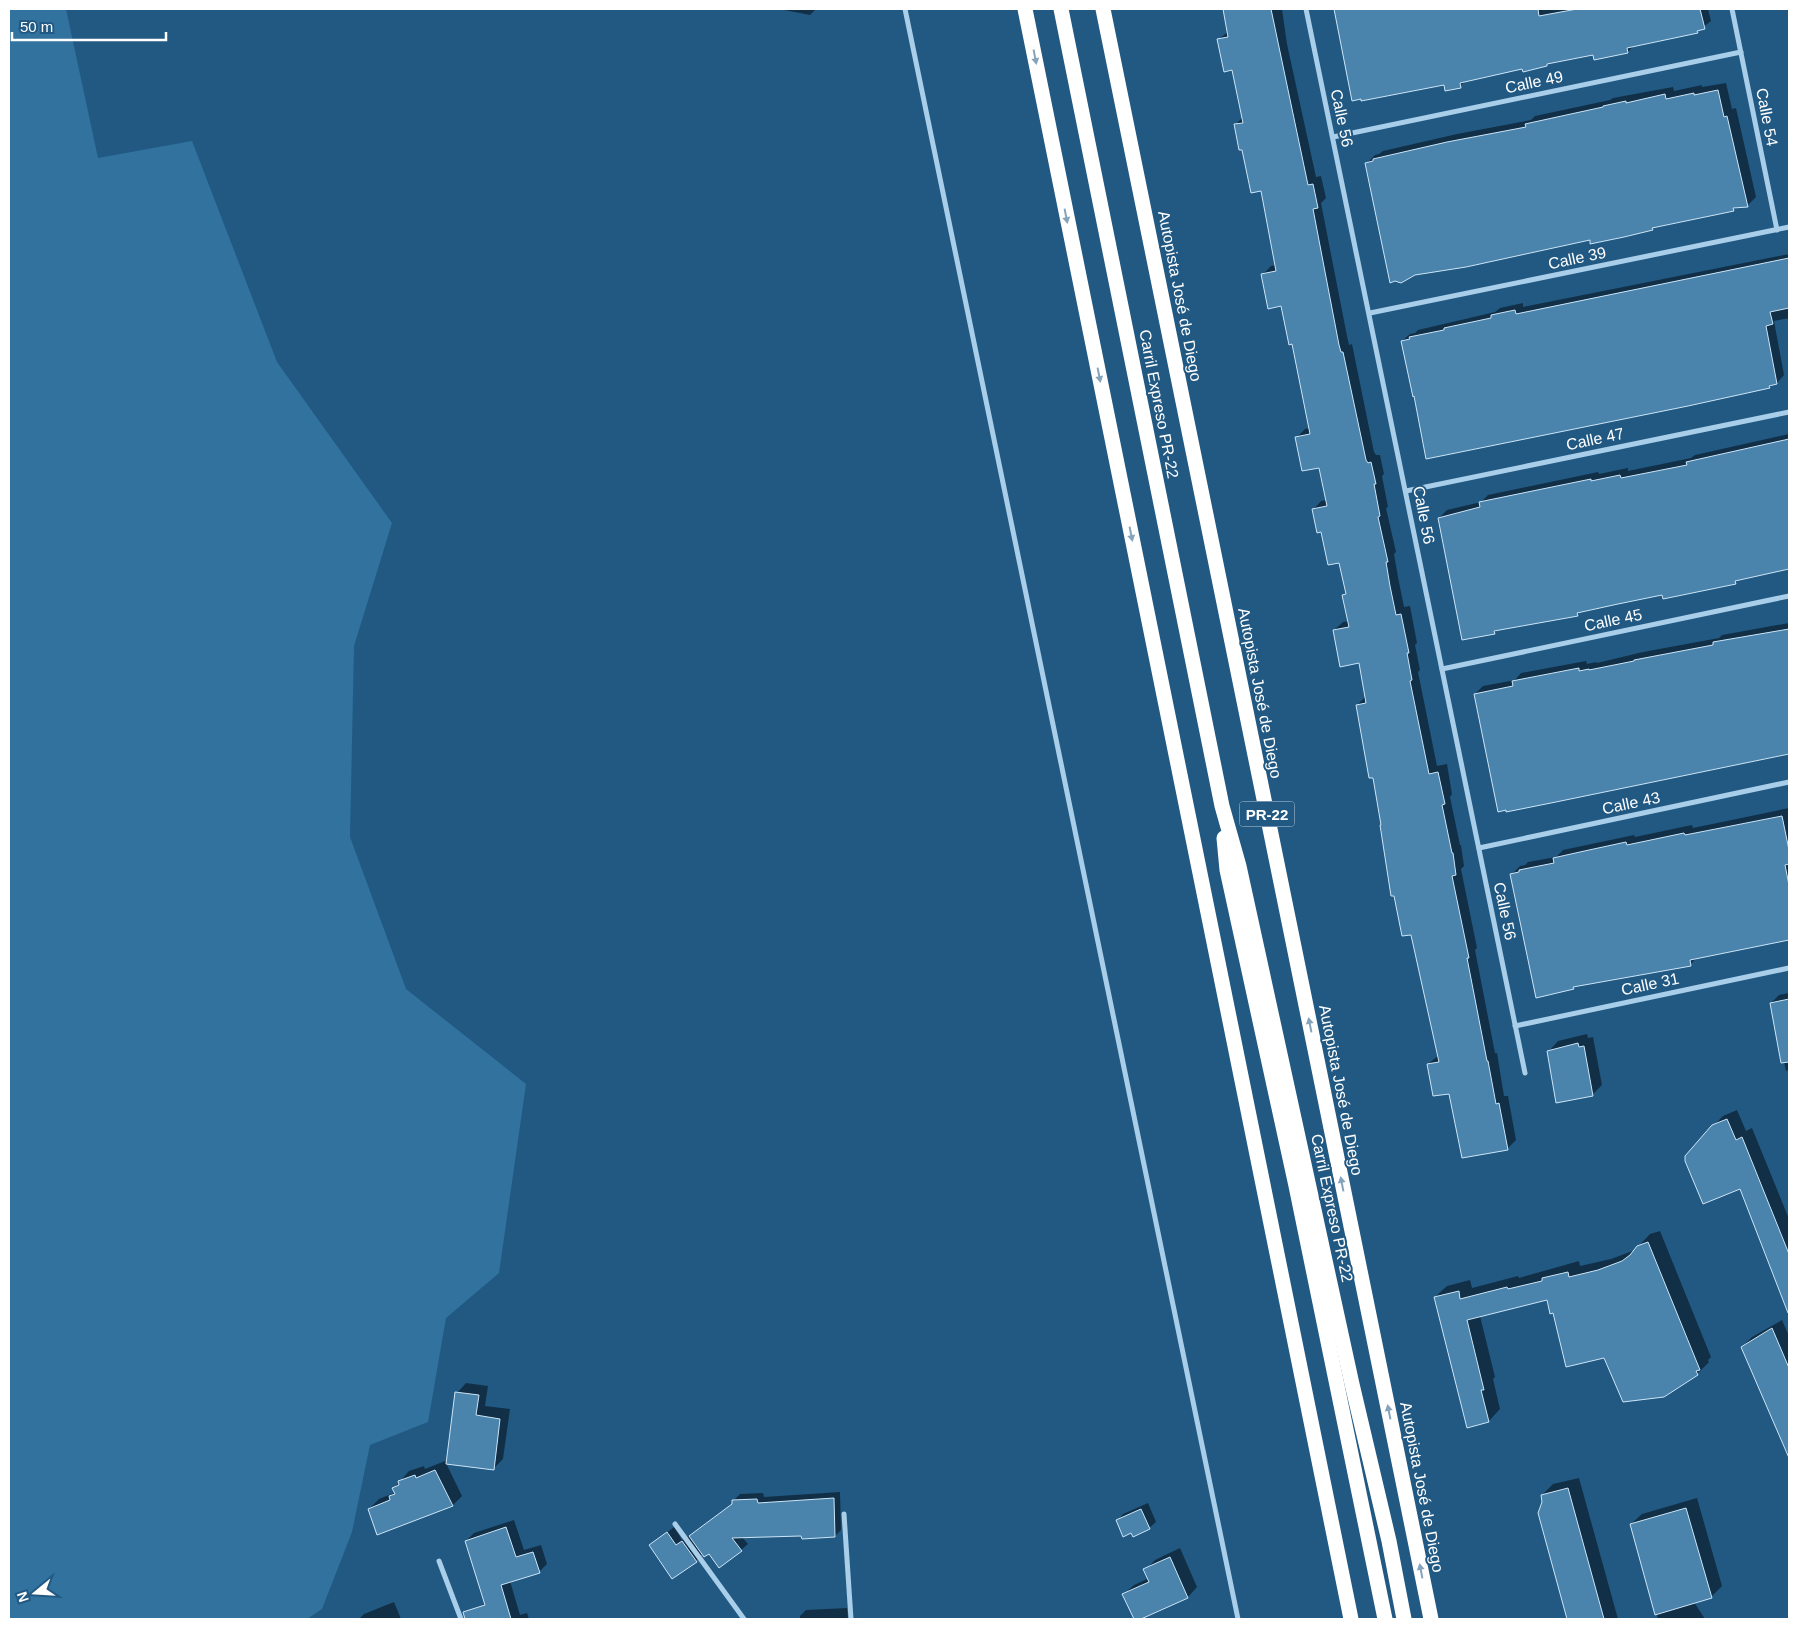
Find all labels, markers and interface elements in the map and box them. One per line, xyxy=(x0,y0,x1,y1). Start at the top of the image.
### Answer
scale bar xyxy=(12,10,166,42)
text: 50 m xyxy=(20,18,53,35)
one-way arrow xyxy=(1031,49,1039,65)
street label: Calle 49 xyxy=(1504,68,1565,96)
street label: Calle 54 xyxy=(1753,87,1781,148)
street label: Calle 56 xyxy=(1328,88,1356,149)
one-way arrow xyxy=(1063,208,1071,224)
street label: Autopista José de Diego xyxy=(1155,209,1205,383)
street label: Calle 39 xyxy=(1547,244,1608,272)
street label: Carril Expreso PR-22 xyxy=(1136,328,1182,480)
one-way arrow xyxy=(1095,368,1103,384)
street label: Calle 47 xyxy=(1565,425,1626,453)
street label: Calle 56 xyxy=(1410,485,1438,546)
one-way arrow xyxy=(1127,527,1135,542)
street label: Autopista José de Diego xyxy=(1235,606,1285,780)
street label: Calle 45 xyxy=(1583,606,1644,634)
street label: Calle 43 xyxy=(1601,789,1662,817)
road number: PR-22 xyxy=(1240,802,1294,826)
street label: Calle 56 xyxy=(1491,881,1519,942)
street label: Calle 31 xyxy=(1620,970,1681,998)
street label: Autopista José de Diego xyxy=(1316,1003,1366,1177)
one-way arrow xyxy=(1306,1018,1314,1033)
street label: Carril Expreso PR-22 xyxy=(1308,1132,1356,1284)
one-way arrow xyxy=(1338,1176,1346,1192)
street label: Autopista José de Diego xyxy=(1397,1400,1447,1574)
one-way arrow xyxy=(1384,1404,1392,1420)
one-way arrow xyxy=(1417,1564,1425,1579)
north arrow xyxy=(10,1568,60,1618)
text: N xyxy=(13,1590,32,1604)

